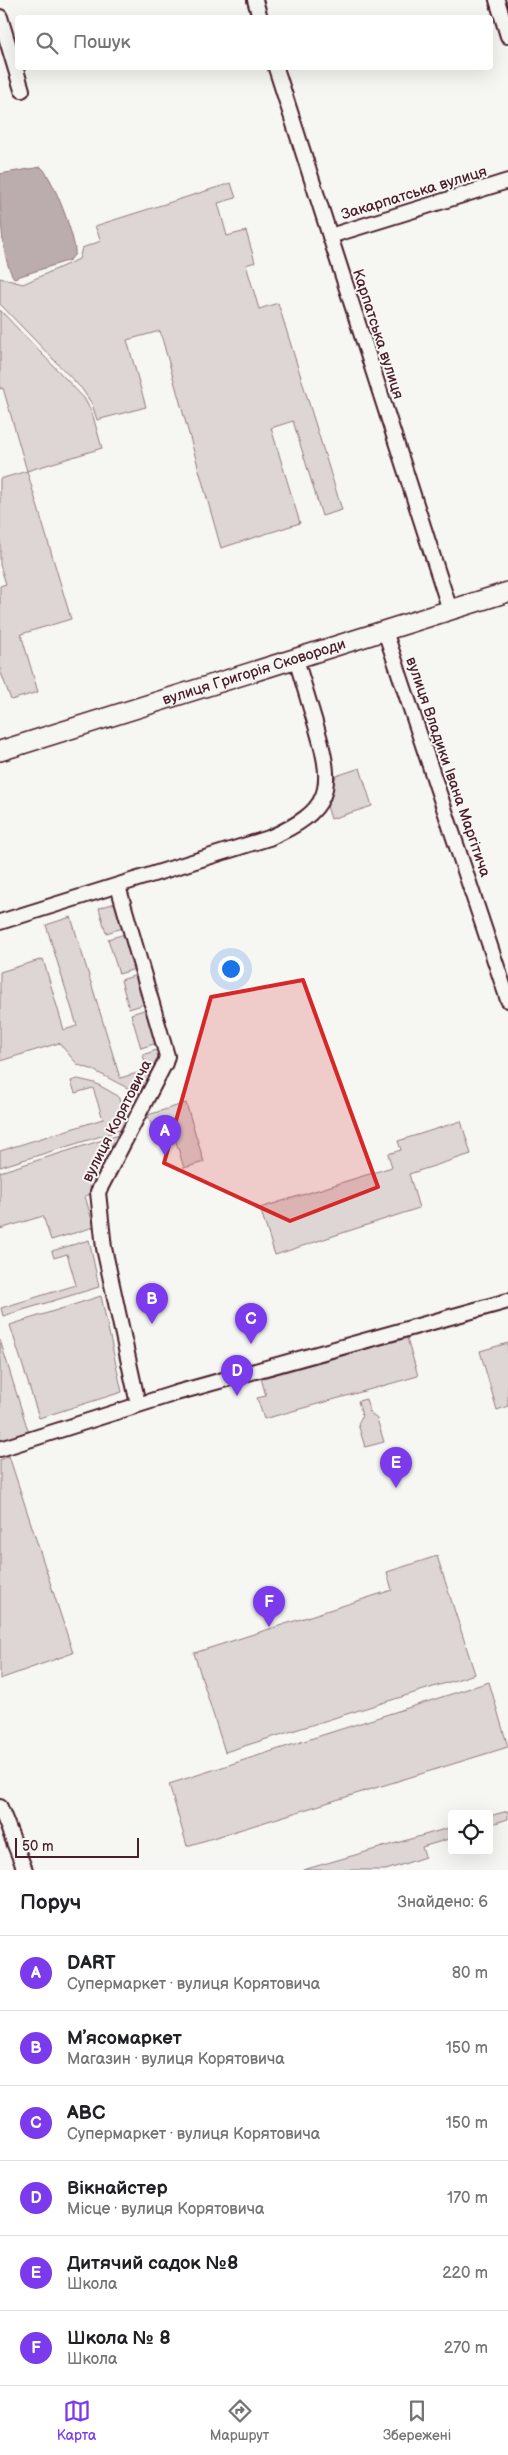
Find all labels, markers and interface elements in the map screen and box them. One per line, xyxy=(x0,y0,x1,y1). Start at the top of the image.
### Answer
search box xyxy=(15,15,493,70)
icon: search xyxy=(33,29,61,57)
text: Пошук xyxy=(73,31,131,54)
street label: Закарпатська вулиця xyxy=(339,162,489,224)
street label: Карпатська вулиця xyxy=(348,267,408,401)
street label: вулиця Григорія Сковороди xyxy=(160,634,348,709)
street label: вулиця Владики Івана Маргітича xyxy=(401,655,495,880)
your location xyxy=(218,956,244,982)
street label: вулиця Корятовича xyxy=(78,1057,156,1185)
pin: A xyxy=(149,1115,181,1156)
pin: B xyxy=(136,1283,168,1324)
pin: C xyxy=(235,1303,267,1344)
pin: D xyxy=(221,1355,253,1396)
pin: E xyxy=(380,1447,412,1488)
pin: F xyxy=(253,1586,285,1627)
map controls xyxy=(448,1810,493,1855)
button: locate xyxy=(448,1810,493,1855)
scale bar xyxy=(15,1835,139,1858)
text: 50 m xyxy=(22,1838,54,1855)
text: Поруч xyxy=(20,1890,81,1915)
text: Знайдено: 6 xyxy=(398,1893,488,1912)
text: DART xyxy=(67,1952,116,1975)
text: A xyxy=(31,1964,41,1983)
text: 80 m xyxy=(452,1964,488,1983)
text: Супермаркет · вулиця Корятовича xyxy=(67,1975,320,1994)
text: Мʼясомаркет xyxy=(67,2027,182,2050)
text: B xyxy=(30,2039,42,2058)
text: 150 m xyxy=(446,2039,488,2058)
text: Магазин · вулиця Корятовича xyxy=(67,2050,285,2069)
text: ABC xyxy=(67,2102,106,2125)
text: C xyxy=(30,2114,42,2133)
text: 150 m xyxy=(446,2114,488,2133)
text: Супермаркет · вулиця Корятовича xyxy=(67,2125,320,2144)
text: Вікнайстер xyxy=(67,2177,168,2200)
text: D xyxy=(30,2189,42,2208)
text: 170 m xyxy=(447,2189,488,2208)
text: Місце · вулиця Корятовича xyxy=(67,2200,264,2219)
text: Дитячий садок №8 xyxy=(67,2252,238,2275)
text: E xyxy=(31,2264,41,2283)
text: 220 m xyxy=(442,2264,488,2283)
text: Школа xyxy=(67,2275,117,2294)
text: Школа № 8 xyxy=(67,2327,171,2350)
text: F xyxy=(31,2339,41,2358)
text: 270 m xyxy=(444,2339,488,2358)
text: Школа xyxy=(67,2350,117,2369)
tab: Карта xyxy=(57,2397,96,2444)
tab: Маршрут xyxy=(210,2397,269,2444)
tab: Збережені xyxy=(383,2397,451,2444)

